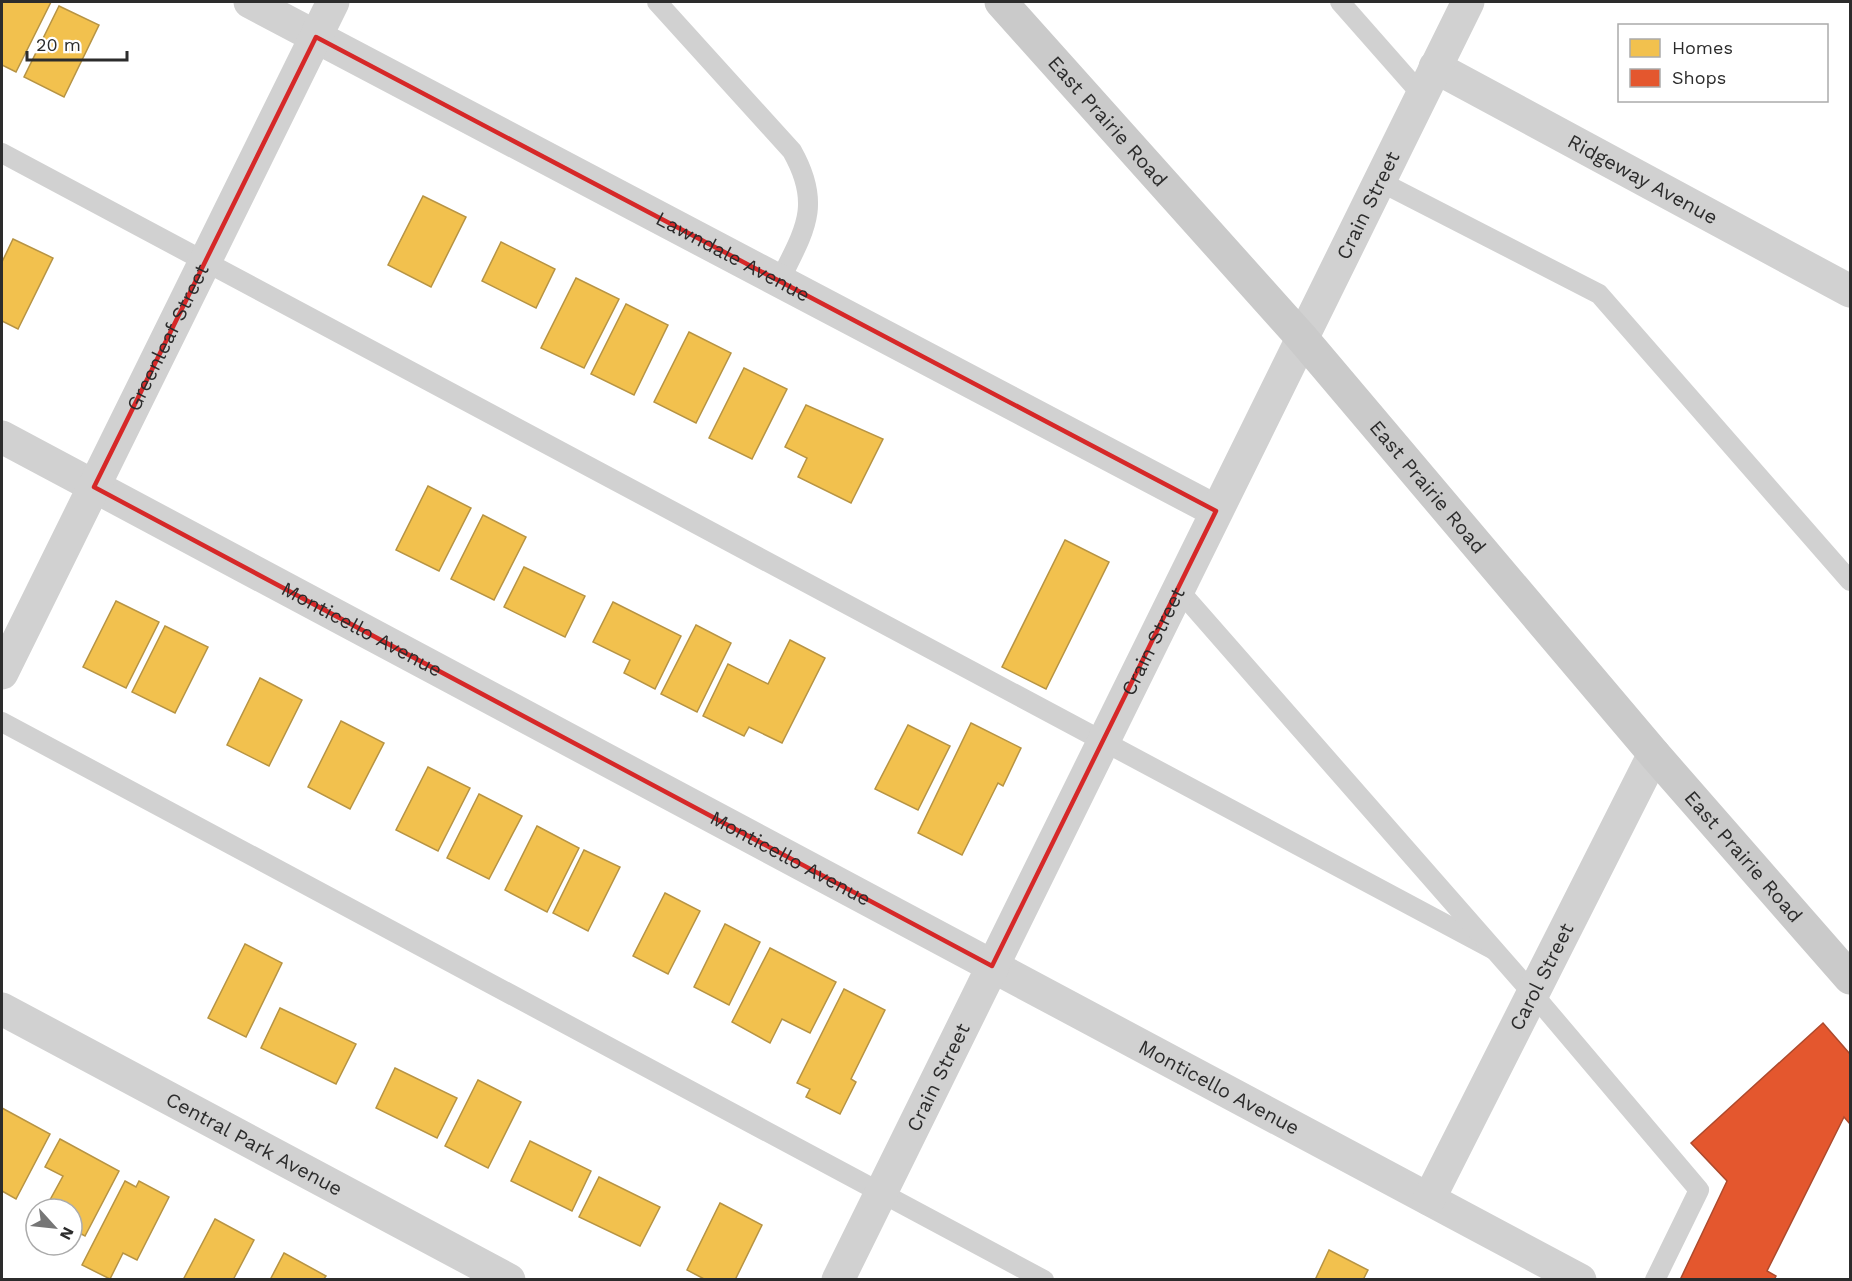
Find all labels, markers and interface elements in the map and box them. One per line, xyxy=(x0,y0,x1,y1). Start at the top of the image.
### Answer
scale bar xyxy=(27,24,128,62)
legend xyxy=(1618,24,1828,102)
text: 20 m xyxy=(36,34,81,55)
text: Homes xyxy=(1672,37,1733,58)
street label: East Prairie Road xyxy=(1043,51,1173,191)
text: Shops xyxy=(1672,67,1726,88)
street label: Ridgeway Avenue xyxy=(1564,129,1722,229)
street label: Crain Street xyxy=(1331,147,1405,264)
street label: Lawndale Avenue xyxy=(652,206,814,307)
street label: Greenleaf Street xyxy=(121,260,214,415)
street label: East Prairie Road xyxy=(1365,415,1491,558)
street label: Monticello Avenue xyxy=(277,577,446,682)
street label: Crain Street xyxy=(1116,583,1190,699)
street label: East Prairie Road xyxy=(1679,785,1808,927)
street label: Monticello Avenue xyxy=(706,806,875,911)
street label: Carol Street xyxy=(1504,918,1579,1035)
street label: Crain Street xyxy=(901,1019,975,1135)
street label: Monticello Avenue xyxy=(1135,1035,1304,1140)
street label: Central Park Avenue xyxy=(162,1087,347,1201)
north arrow xyxy=(24,1197,84,1257)
text: N xyxy=(56,1224,78,1243)

